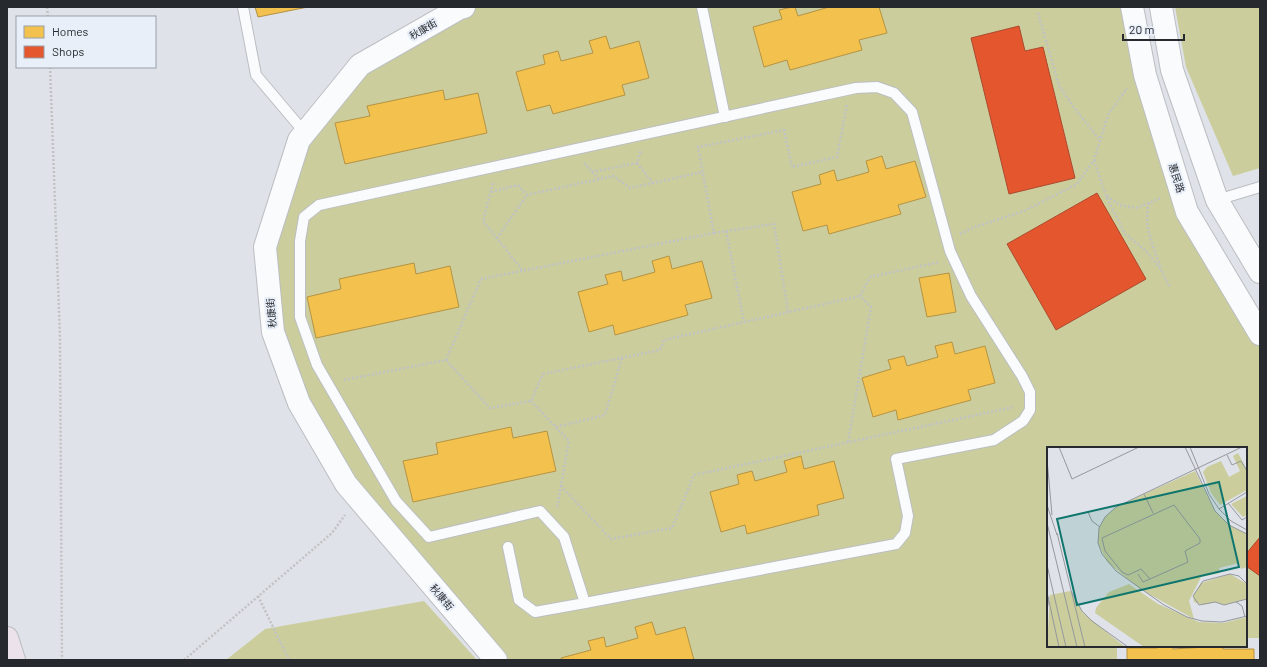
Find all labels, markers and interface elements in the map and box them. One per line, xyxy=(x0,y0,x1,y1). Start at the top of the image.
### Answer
legend xyxy=(16,16,156,68)
street label: 秋康街 xyxy=(407,16,439,42)
scale bar xyxy=(1123,16,1184,42)
text: 20 m xyxy=(1129,22,1155,36)
text: Homes xyxy=(52,24,89,38)
text: Shops xyxy=(52,44,85,58)
street label: 惠民路 xyxy=(1167,162,1187,194)
street label: 秋康街 xyxy=(264,298,278,328)
inset map xyxy=(1047,447,1247,647)
street label: 秋康街 xyxy=(428,582,456,612)

